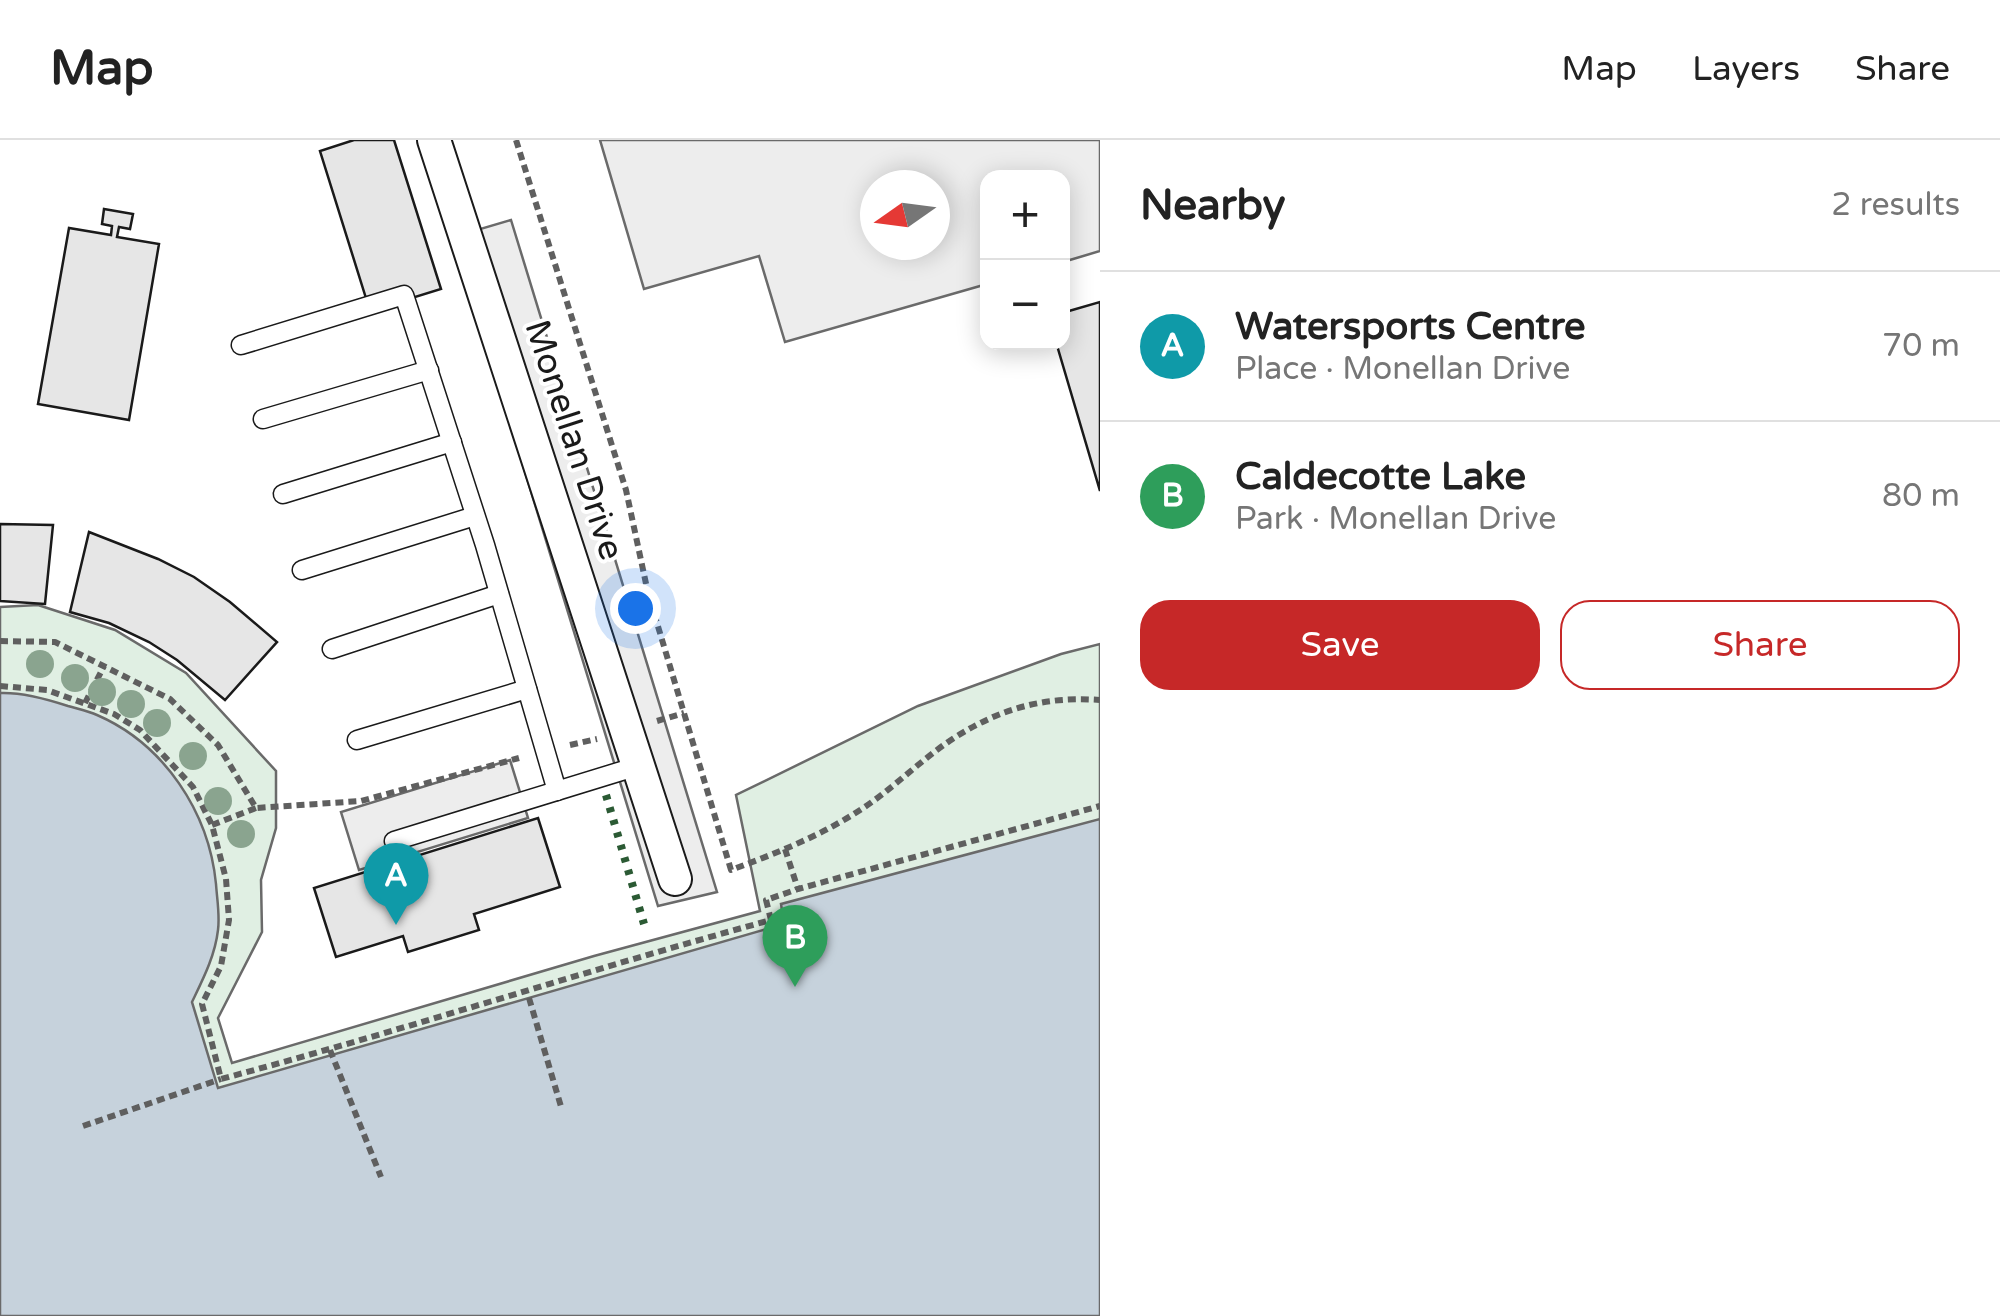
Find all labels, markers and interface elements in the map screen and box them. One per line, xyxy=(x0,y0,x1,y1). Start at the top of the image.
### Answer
text: Map xyxy=(50,40,154,98)
text: Map xyxy=(1561,48,1637,90)
text: Layers xyxy=(1692,48,1800,90)
text: Share xyxy=(1855,48,1950,90)
north arrow xyxy=(860,170,950,260)
map controls xyxy=(980,170,1070,350)
button: + xyxy=(980,170,1070,260)
text: Nearby xyxy=(1140,180,1285,231)
text: 2 results xyxy=(1831,186,1960,224)
button: − xyxy=(980,260,1070,350)
text: Watersports Centre xyxy=(1235,304,1586,350)
street label: Monellan Drive xyxy=(515,315,633,565)
text: A xyxy=(1161,327,1184,365)
text: 70 m xyxy=(1882,327,1960,365)
text: Place · Monellan Drive xyxy=(1235,350,1570,388)
text: Caldecotte Lake xyxy=(1235,454,1526,500)
text: B xyxy=(1161,477,1184,515)
text: 80 m xyxy=(1882,477,1960,515)
text: Park · Monellan Drive xyxy=(1235,500,1556,538)
your location xyxy=(610,583,661,634)
button: Save xyxy=(1140,600,1540,690)
button: Share xyxy=(1560,600,1960,690)
pin: A xyxy=(364,842,428,925)
pin: B xyxy=(762,904,828,987)

